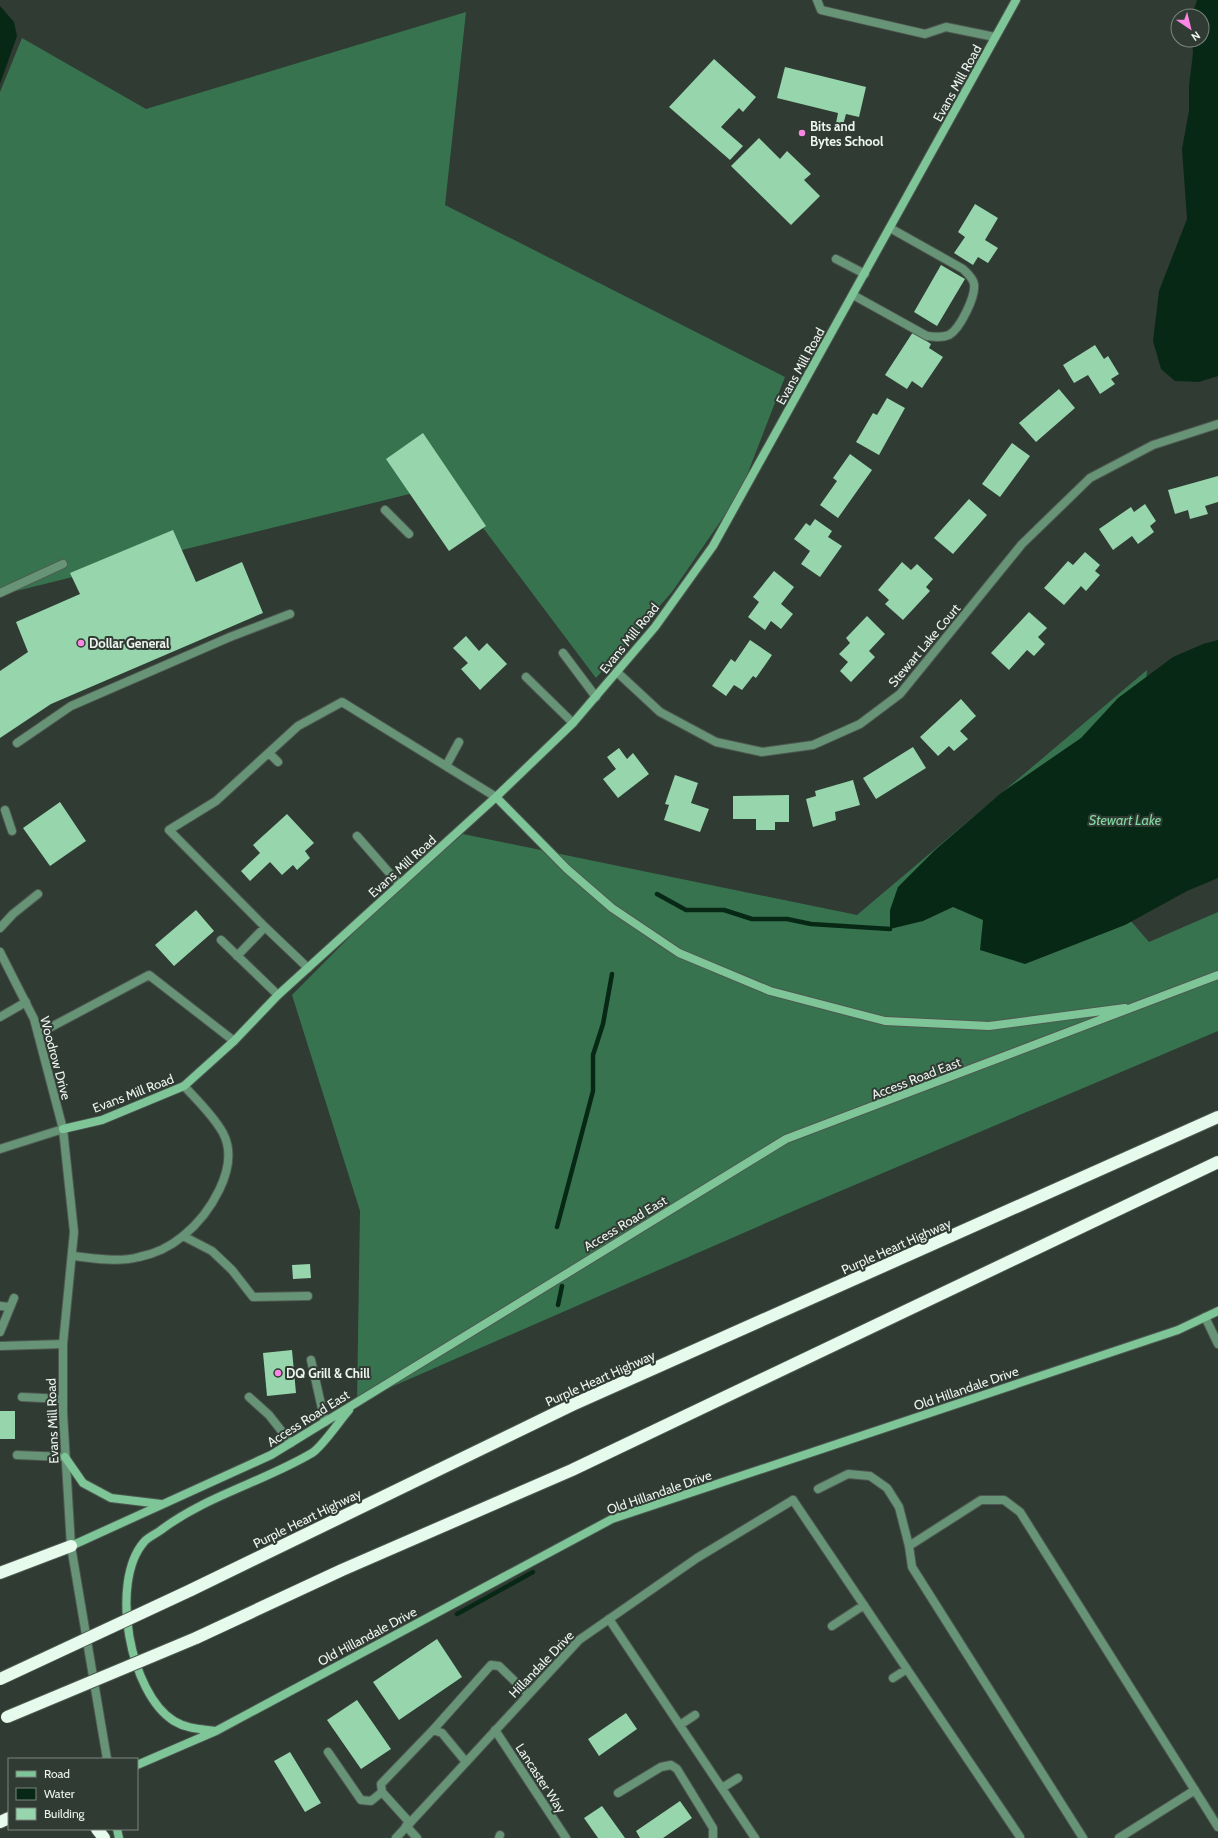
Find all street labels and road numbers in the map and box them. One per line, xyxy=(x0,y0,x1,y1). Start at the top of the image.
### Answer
street label: Evans Mill Road xyxy=(929,42,985,124)
street label: Evans Mill Road xyxy=(772,325,828,407)
street label: Evans Mill Road xyxy=(596,600,662,676)
street label: Stewart Lake Court xyxy=(885,600,964,690)
street label: Evans Mill Road xyxy=(365,831,439,901)
street label: Woodrow Drive xyxy=(37,1014,75,1102)
street label: Access Road East xyxy=(869,1053,963,1102)
street label: Evans Mill Road xyxy=(90,1070,176,1116)
street label: Access Road East xyxy=(581,1192,670,1254)
street label: Purple Heart Highway xyxy=(839,1214,954,1277)
street label: Purple Heart Highway xyxy=(543,1346,658,1409)
street label: Old Hillandale Drive xyxy=(912,1362,1021,1413)
street label: Evans Mill Road xyxy=(43,1378,61,1464)
street label: Access Road East xyxy=(264,1386,353,1450)
street label: Old Hillandale Drive xyxy=(605,1466,714,1517)
street label: Purple Heart Highway xyxy=(250,1485,364,1551)
street label: Old Hillandale Drive xyxy=(315,1603,420,1669)
street label: Hillandale Drive xyxy=(505,1627,577,1701)
street label: Lancaster Way xyxy=(513,1740,570,1816)

